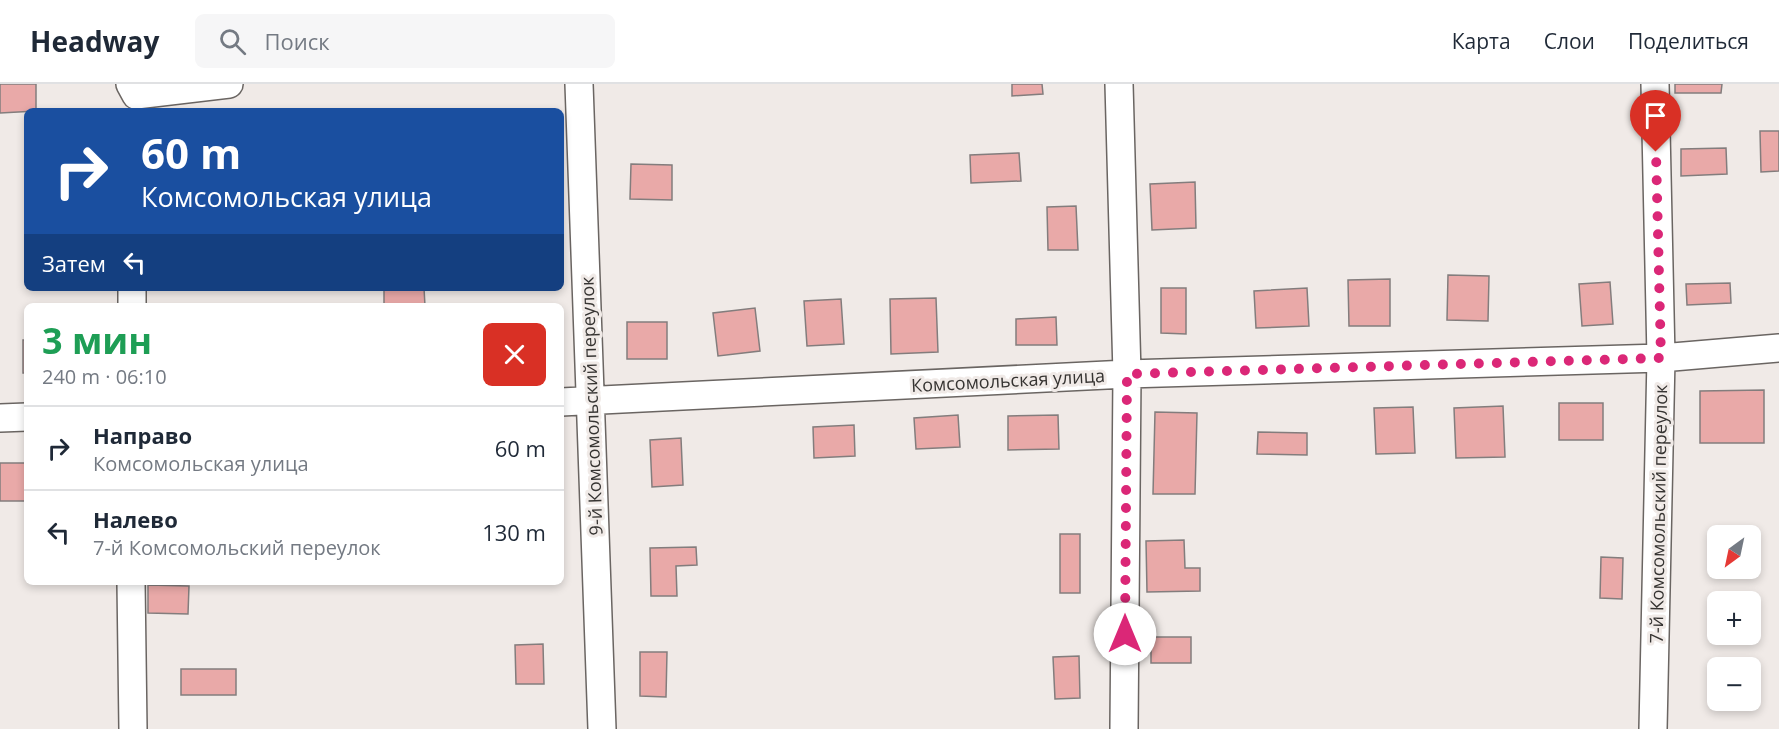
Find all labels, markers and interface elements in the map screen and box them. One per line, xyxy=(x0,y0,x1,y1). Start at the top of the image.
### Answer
search box xyxy=(195,14,615,68)
text: Headway xyxy=(30,22,159,60)
icon: search xyxy=(216,25,249,58)
text: Поиск xyxy=(264,26,330,56)
text: Карта xyxy=(1452,27,1511,55)
text: Слои xyxy=(1544,27,1595,55)
text: Поделиться xyxy=(1628,27,1749,55)
pin xyxy=(1630,90,1681,152)
icon: arrive xyxy=(1639,99,1672,132)
text: 60 m xyxy=(141,124,241,181)
icon: right xyxy=(42,132,120,210)
text: Комсомольская улица xyxy=(141,178,432,215)
icon: left xyxy=(118,246,151,279)
text: Затем xyxy=(42,248,106,278)
street label: 9-й Комсомольский переулок xyxy=(574,276,608,536)
text: 3 мин xyxy=(42,316,152,365)
button: close xyxy=(483,323,546,386)
text: 240 m · 06:10 xyxy=(42,363,167,390)
street label: Комсомольская улица xyxy=(910,363,1106,397)
street label: 7-й Комсомольский переулок xyxy=(1644,384,1672,644)
text: Направо xyxy=(93,420,192,450)
icon: right xyxy=(42,432,75,465)
text: 60 m xyxy=(495,433,546,463)
text: Комсомольская улица xyxy=(93,450,309,477)
text: Налево xyxy=(93,504,178,534)
icon: left xyxy=(42,516,75,549)
text: 130 m xyxy=(482,517,546,547)
north arrow xyxy=(1707,525,1761,579)
map controls xyxy=(1707,525,1761,711)
text: 7-й Комсомольский переулок xyxy=(93,534,381,561)
button: + xyxy=(1707,591,1761,645)
position arrow xyxy=(1093,602,1157,666)
button: − xyxy=(1707,657,1761,711)

